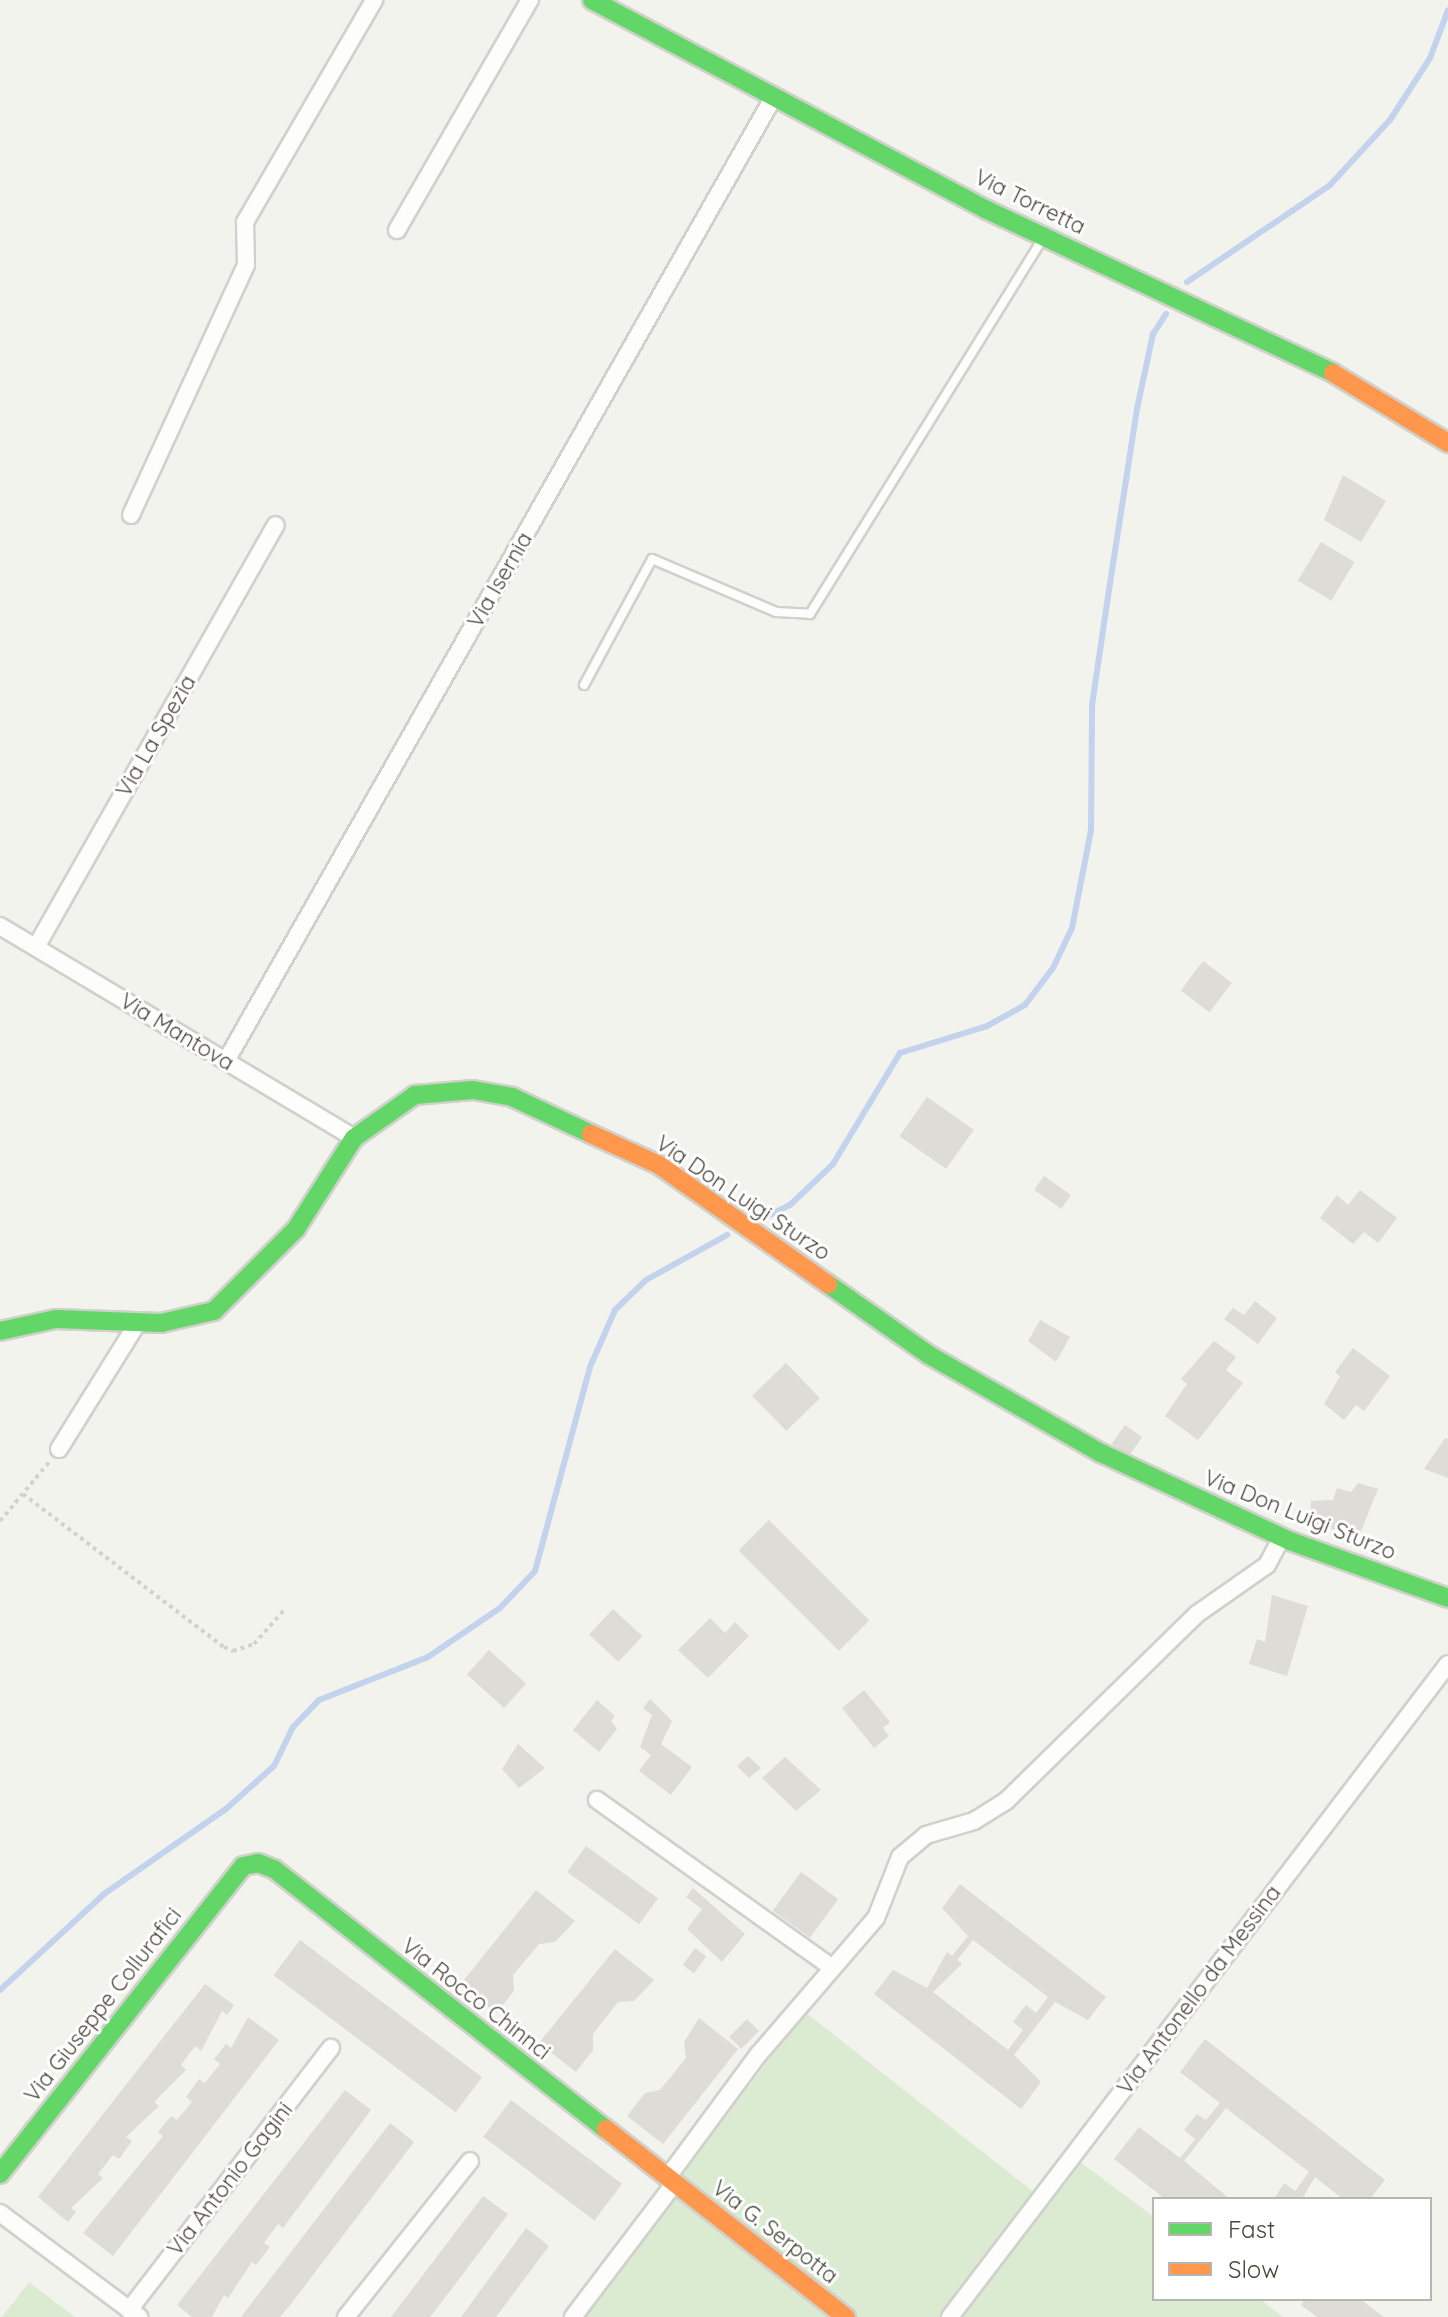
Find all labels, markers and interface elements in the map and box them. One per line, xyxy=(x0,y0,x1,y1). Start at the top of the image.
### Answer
street label: Via Torretta xyxy=(970,164,1090,240)
street label: Via Isernia xyxy=(462,527,538,633)
street label: Via La Spezia xyxy=(110,670,202,802)
street label: Via Mantova xyxy=(115,988,239,1076)
street label: Via Don Luigi Sturzo xyxy=(651,1130,835,1266)
street label: Via Don Luigi Sturzo xyxy=(1200,1464,1400,1566)
street label: Via Antonello da Messina xyxy=(1112,1880,1286,2100)
street label: Via Giuseppe Collurafici xyxy=(19,1903,187,2107)
street label: Via Rocco Chinnci xyxy=(396,1933,556,2065)
street label: Via Antonio Gagini xyxy=(162,2097,298,2261)
street label: Via G. Serpotta xyxy=(707,2175,843,2289)
legend xyxy=(1152,2197,1432,2301)
text: Fast xyxy=(1228,2214,1275,2244)
text: Slow xyxy=(1228,2254,1279,2284)

